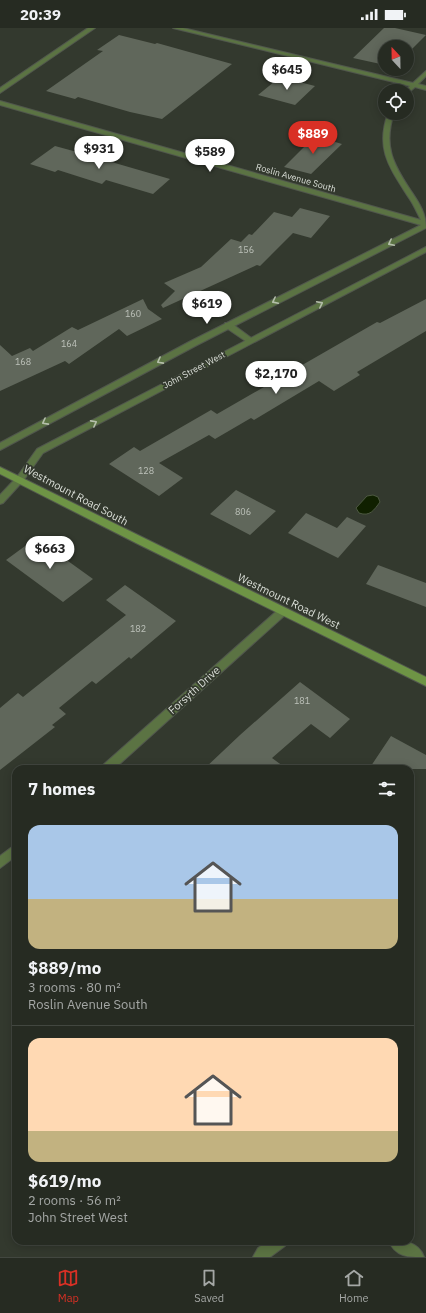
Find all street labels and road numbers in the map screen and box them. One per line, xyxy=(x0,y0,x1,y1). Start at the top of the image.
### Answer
street label: Roslin Avenue South xyxy=(255,161,337,194)
street label: John Street West xyxy=(161,348,227,391)
street label: Westmount Road South xyxy=(21,462,131,528)
street label: Westmount Road West xyxy=(235,570,343,632)
street label: Forsyth Drive xyxy=(165,663,223,717)

